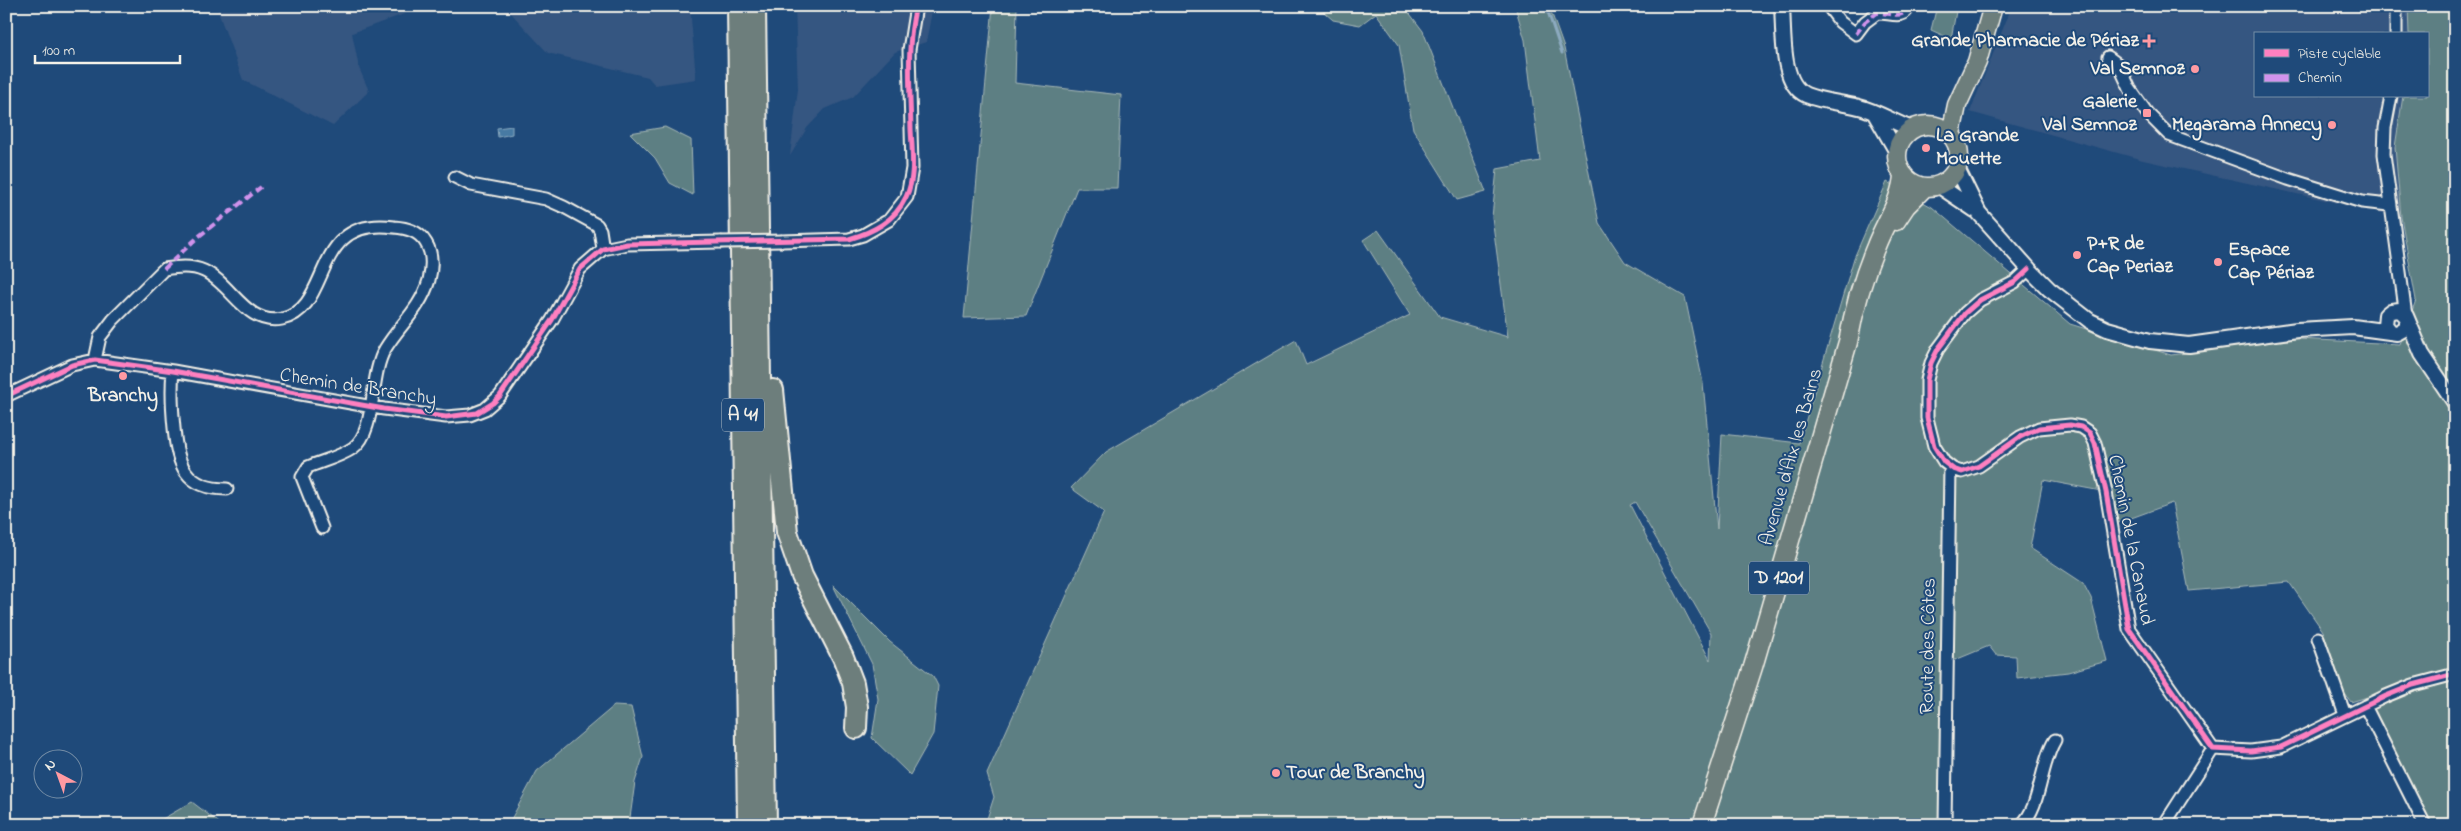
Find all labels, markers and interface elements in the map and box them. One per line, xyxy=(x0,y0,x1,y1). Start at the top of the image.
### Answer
place label: Grande Pharmacie de Périaz xyxy=(1911,27,2140,56)
scale bar xyxy=(35,32,180,64)
legend xyxy=(2254,32,2428,98)
marker: Grande Pharmacie de Périaz xyxy=(2143,35,2155,47)
text: 100 m xyxy=(42,40,75,62)
text: Piste cyclable xyxy=(2298,43,2381,66)
place label: Val Semnoz xyxy=(2089,55,2186,84)
marker: Val Semnoz xyxy=(2189,63,2201,75)
text: Chemin xyxy=(2298,67,2342,89)
place label: Galerie Val Semnoz xyxy=(2041,88,2138,140)
marker: Galerie Val Semnoz xyxy=(2141,107,2153,119)
place label: Megarama Annecy xyxy=(2172,111,2322,141)
marker: Megarama Annecy xyxy=(2326,119,2338,131)
place label: La Grande Mouette xyxy=(1936,122,2020,174)
marker: La Grande Mouette xyxy=(1920,142,1932,154)
place label: P+R de Cap Periaz xyxy=(2087,230,2174,282)
place label: Espace Cap Périaz xyxy=(2228,236,2315,288)
marker: P+R de Cap Periaz xyxy=(2071,249,2083,261)
marker: Espace Cap Périaz xyxy=(2212,256,2224,268)
street label: Chemin de Branchy xyxy=(277,361,439,415)
street label: Avenue d'Aix les Bains xyxy=(1753,365,1831,549)
marker: Branchy xyxy=(117,370,129,382)
place label: Branchy xyxy=(87,382,158,412)
road number: A 41 xyxy=(722,398,764,432)
street label: Chemin de la Canaud xyxy=(2099,452,2161,628)
road number: D 1201 xyxy=(1749,562,1809,594)
street label: Route des Côtes xyxy=(1913,578,1945,714)
north arrow xyxy=(32,748,82,798)
text: N xyxy=(40,754,61,776)
place label: Tour de Branchy xyxy=(1286,759,1425,789)
marker: Tour de Branchy xyxy=(1270,767,1282,779)

